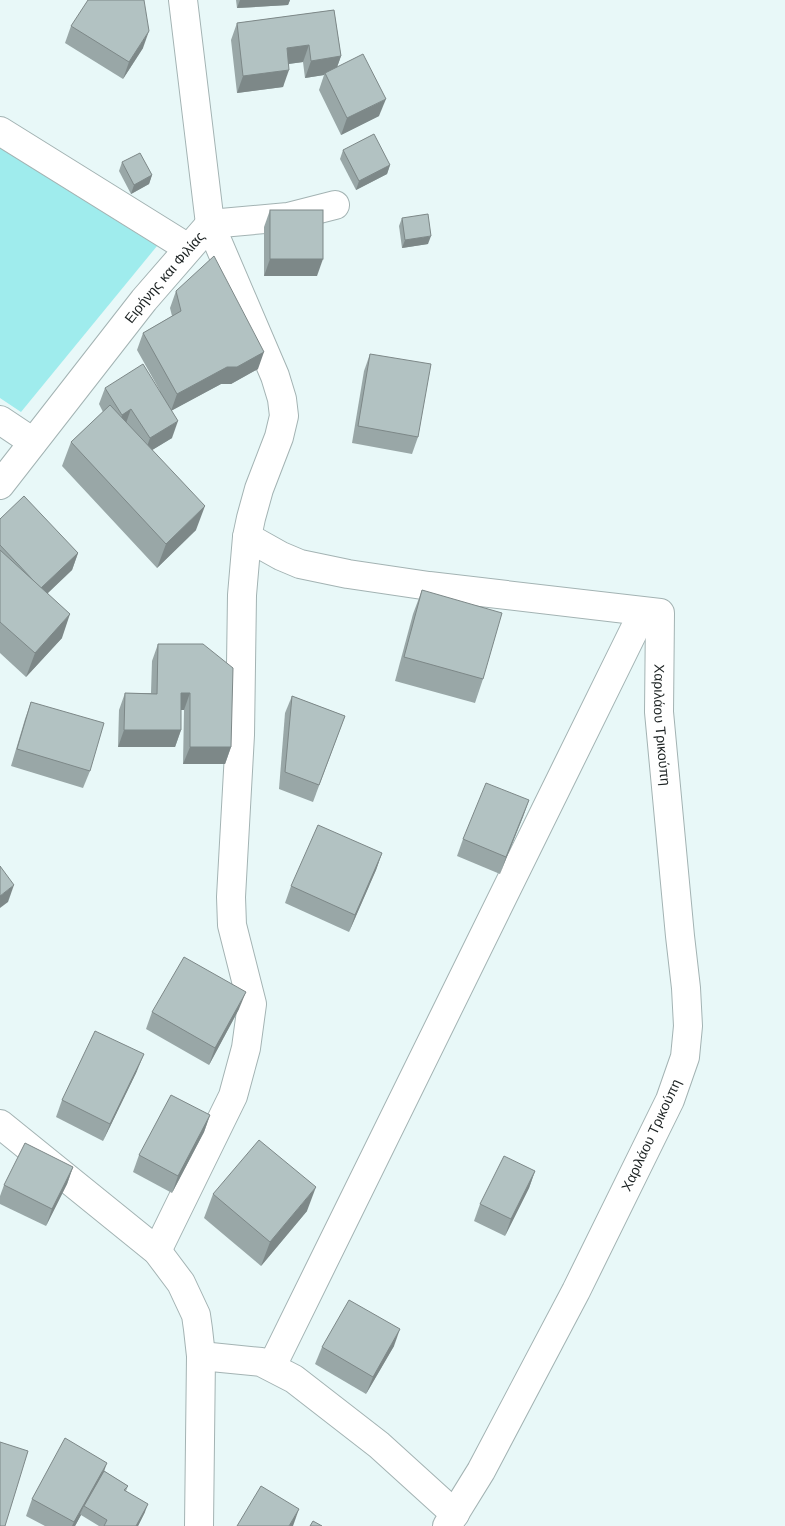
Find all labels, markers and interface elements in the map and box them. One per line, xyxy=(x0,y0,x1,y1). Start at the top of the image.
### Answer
street label: Ειρήνης και Φιλίας xyxy=(121,228,208,326)
street label: Χαριλάου Τρικούπη xyxy=(651,664,674,786)
street label: Χαριλάου Τρικούπη xyxy=(618,1076,684,1194)

